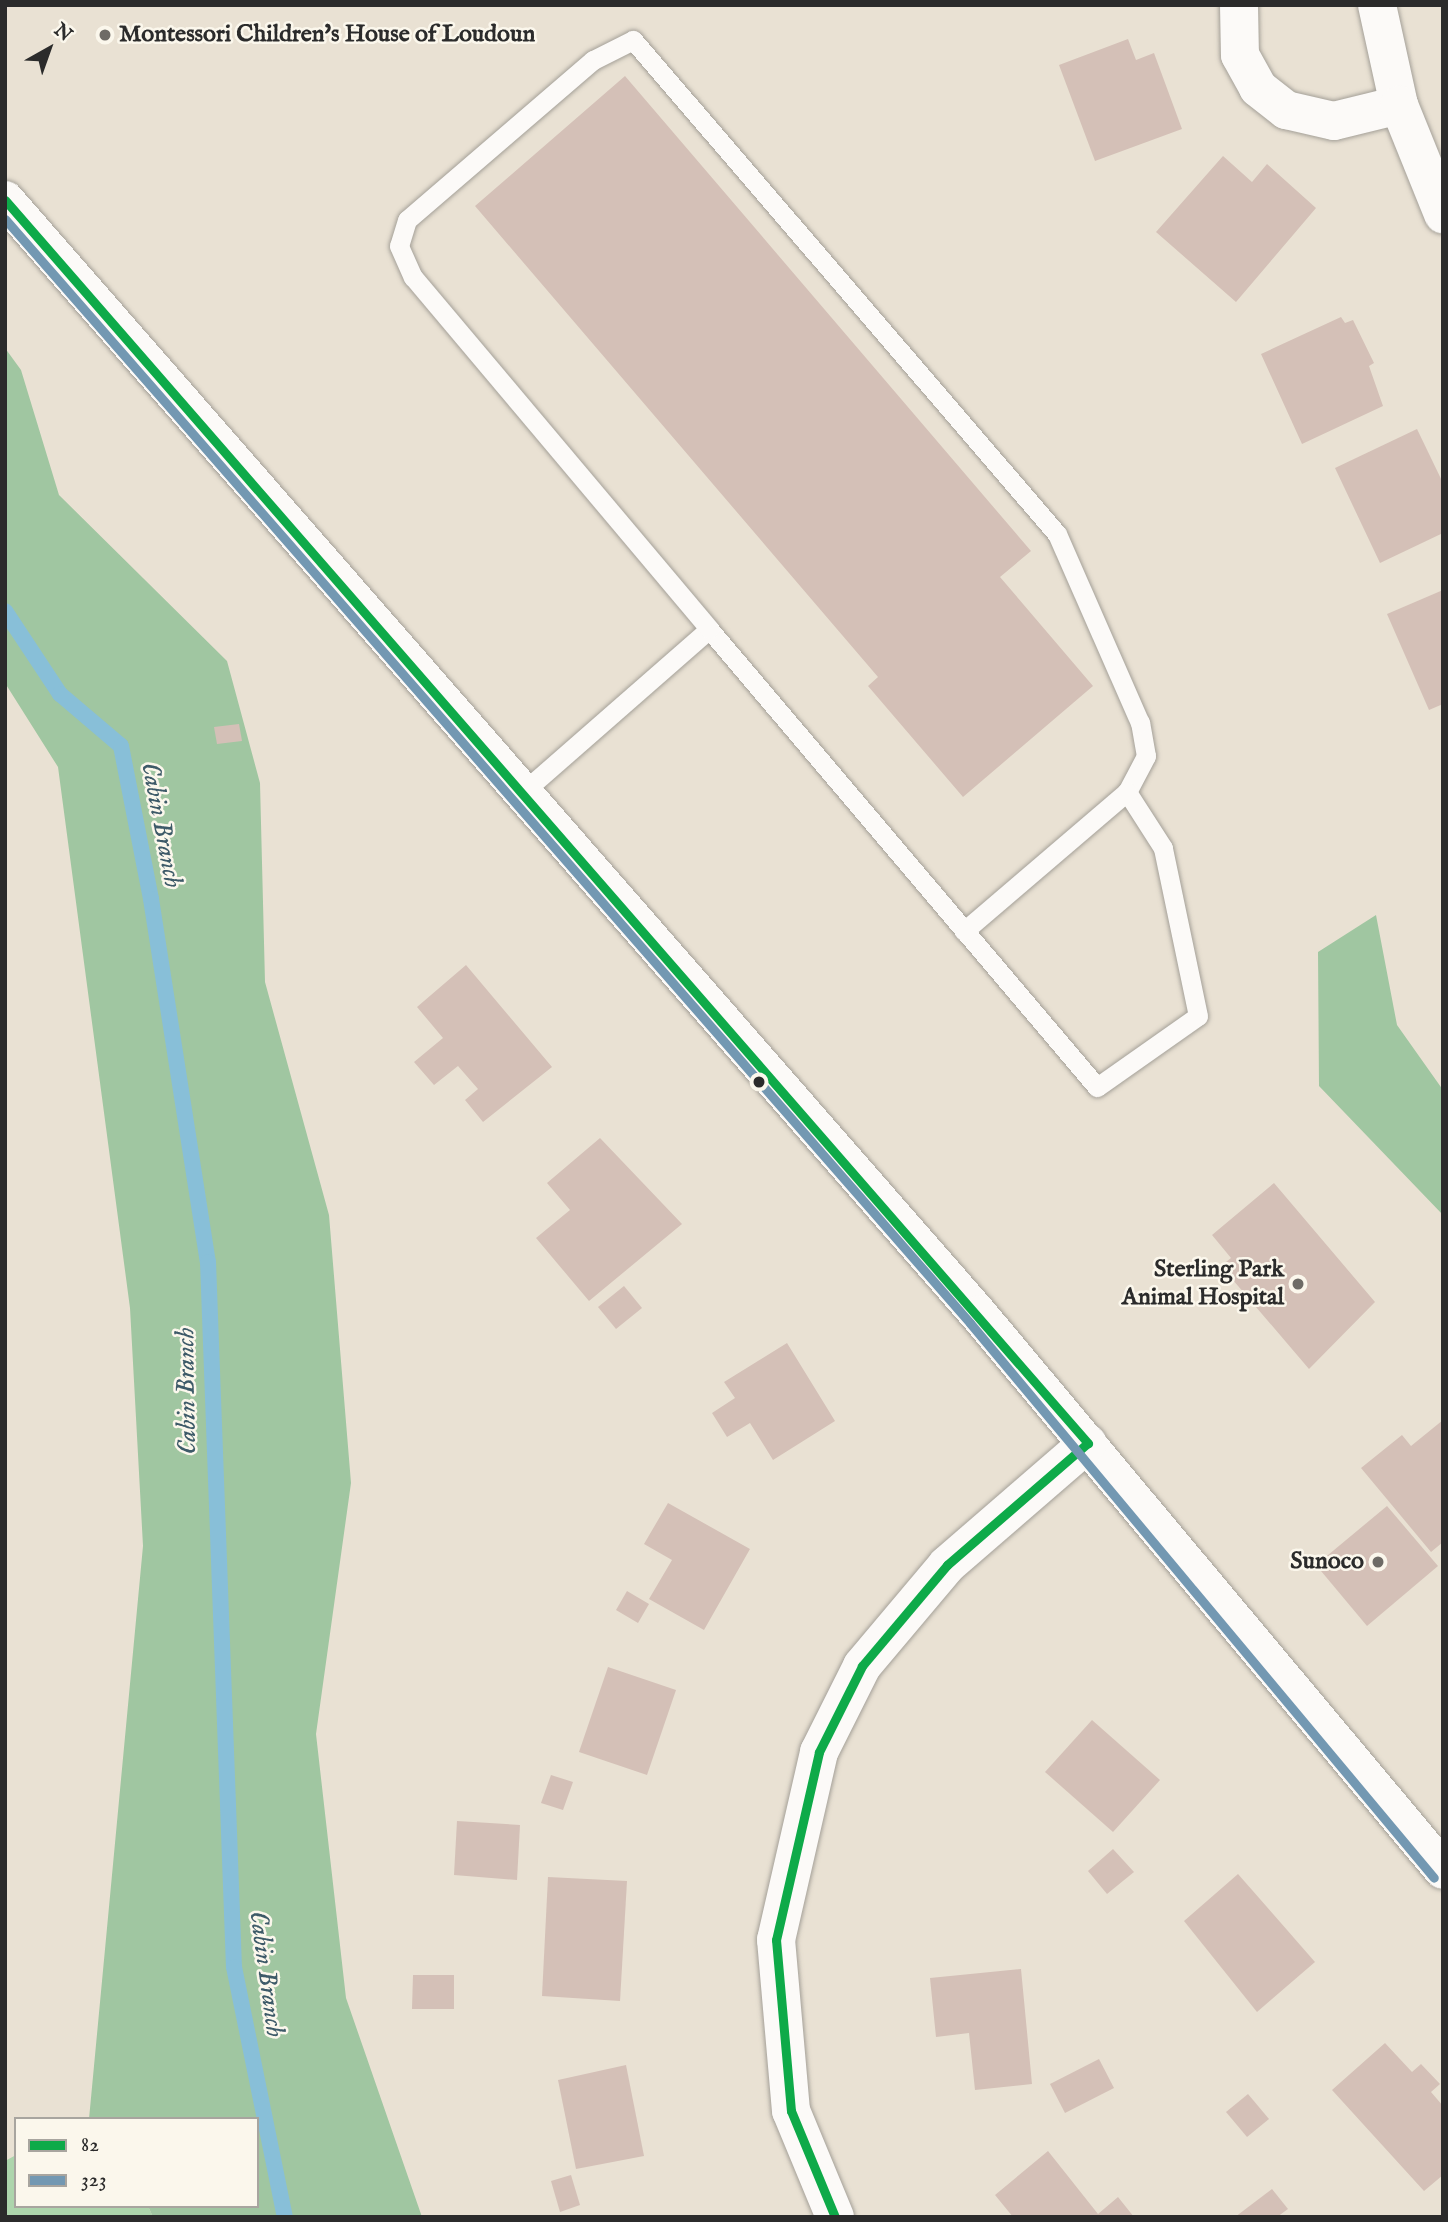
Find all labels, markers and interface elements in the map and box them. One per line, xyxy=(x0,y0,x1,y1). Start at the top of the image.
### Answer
north arrow xyxy=(14,14,84,84)
text: N xyxy=(48,18,77,47)
place label: Montessori Children's House of Loudoun xyxy=(119,21,535,49)
marker: Montessori Children's House of Loudoun xyxy=(97,27,113,43)
water label: Cabin Branch xyxy=(134,760,188,890)
unlabelled marker xyxy=(752,1075,766,1089)
place label: Sterling Park Animal Hospital xyxy=(1122,1256,1284,1312)
marker: Sterling Park Animal Hospital xyxy=(1290,1276,1306,1292)
water label: Cabin Branch xyxy=(170,1327,204,1455)
place label: Sunoco xyxy=(1290,1548,1364,1576)
marker: Sunoco xyxy=(1370,1554,1386,1570)
water label: Cabin Branch xyxy=(242,1909,290,2039)
legend xyxy=(14,2117,259,2208)
text: 82 xyxy=(81,2132,99,2159)
text: 323 xyxy=(81,2167,107,2194)

